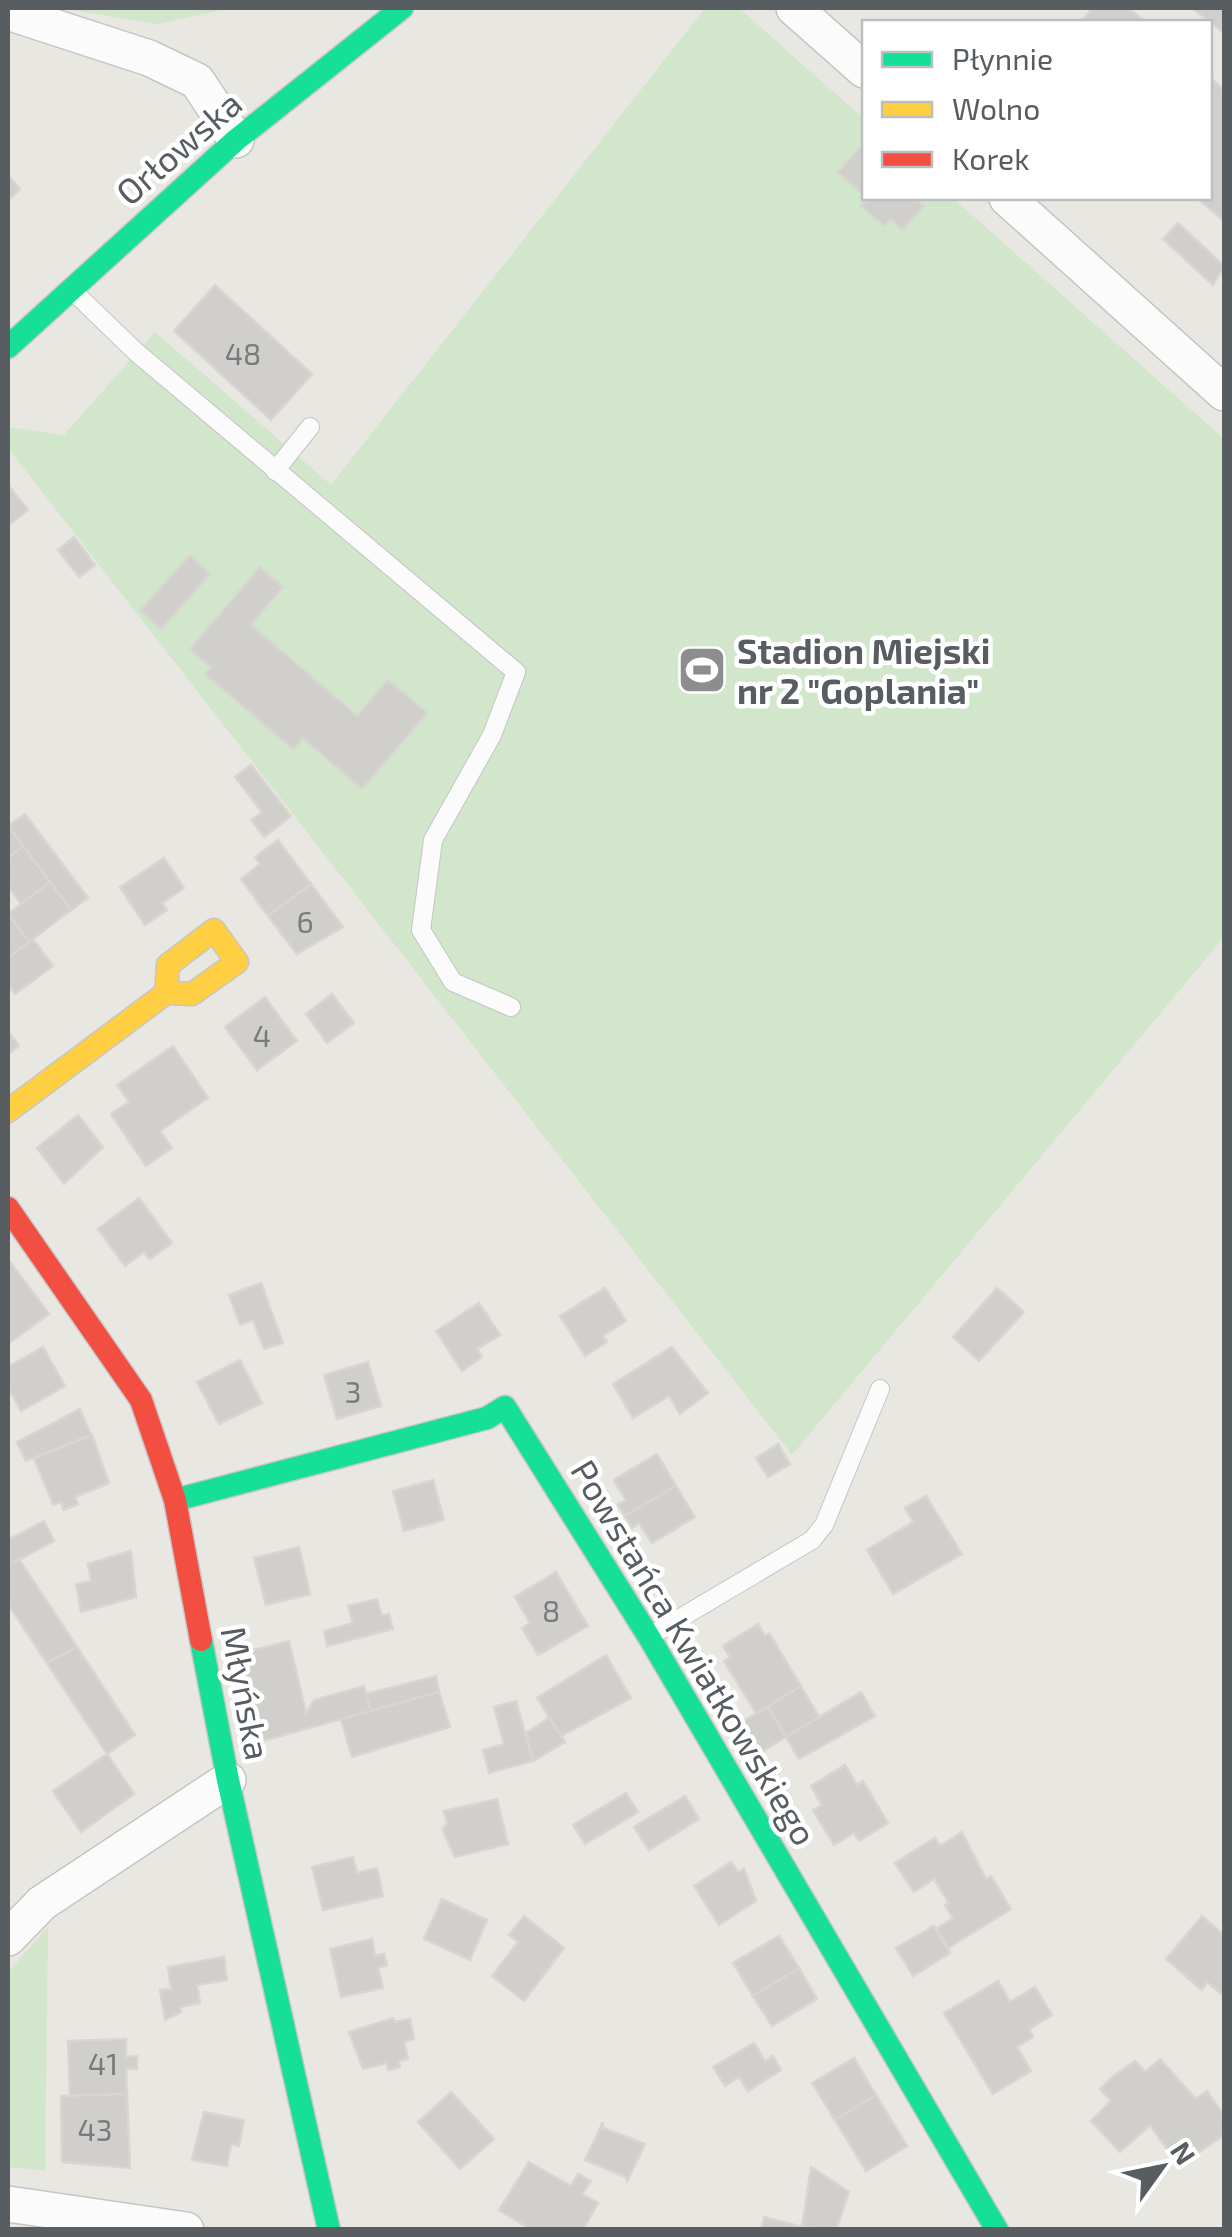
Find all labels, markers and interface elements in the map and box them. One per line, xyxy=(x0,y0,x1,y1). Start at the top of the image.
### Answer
legend xyxy=(862,20,1212,200)
text: Płynnie xyxy=(952,40,1053,76)
street label: Orłowska xyxy=(107,81,249,213)
text: Wolno xyxy=(952,90,1040,126)
text: Korek xyxy=(952,140,1029,176)
house number: 48 xyxy=(225,335,261,371)
place label: Stadion Miejski nr 2 "Goplania" xyxy=(737,629,990,711)
sports icon: Stadion Miejski nr 2 "Goplania" xyxy=(676,644,728,696)
house number: 6 xyxy=(296,903,314,939)
house number: 4 xyxy=(253,1017,271,1053)
house number: 3 xyxy=(345,1373,361,1409)
street label: Powstańca Kwiatkowskiego xyxy=(563,1452,827,1852)
house number: 8 xyxy=(542,1592,560,1628)
street label: Młyńska xyxy=(213,1623,281,1763)
house number: 41 xyxy=(88,2045,118,2081)
house number: 43 xyxy=(77,2111,113,2147)
north arrow xyxy=(1112,2117,1212,2217)
text: N xyxy=(1164,2135,1204,2171)

